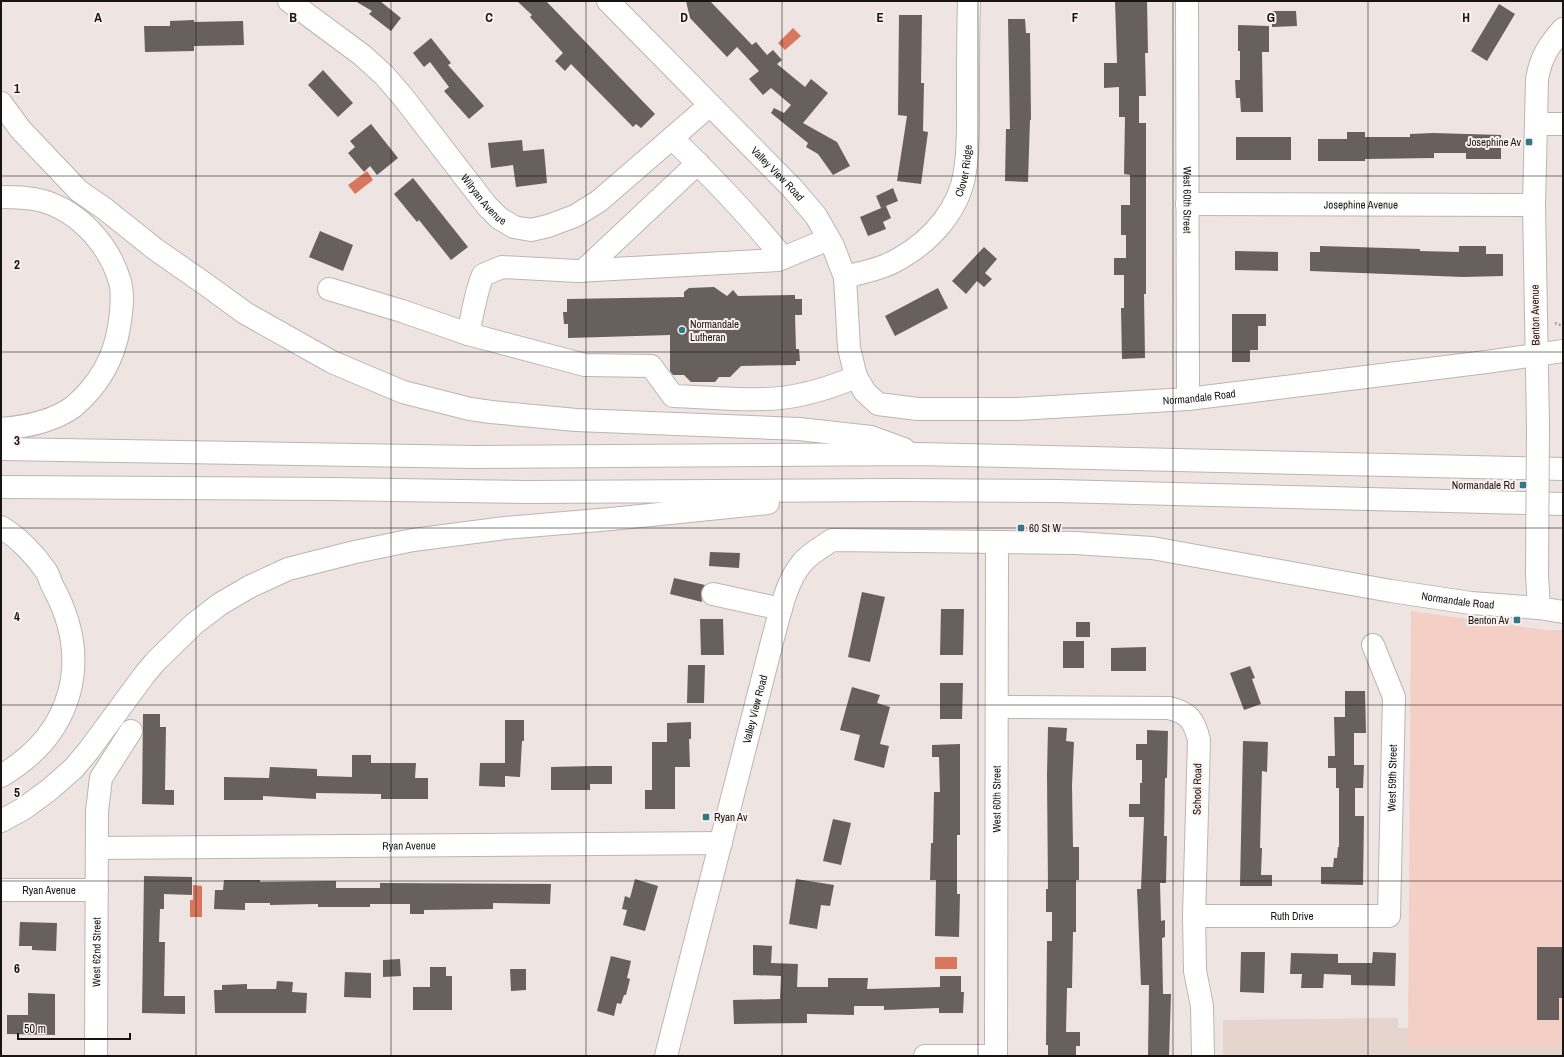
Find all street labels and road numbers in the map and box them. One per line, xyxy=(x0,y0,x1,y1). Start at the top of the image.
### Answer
street label: Valley View Road xyxy=(748,143,807,204)
street label: Clover Ridge xyxy=(951,144,975,199)
street label: West 60th Street xyxy=(1180,166,1195,234)
street label: Wilryan Avenue xyxy=(458,171,509,228)
street label: Josephine Avenue xyxy=(1324,197,1398,212)
street label: Benton Avenue xyxy=(1527,284,1543,346)
street label: Normandale Road xyxy=(1162,386,1236,407)
street label: Normandale Road xyxy=(1420,589,1495,612)
street label: Valley View Road xyxy=(739,673,770,745)
street label: West 59th Street xyxy=(1384,744,1400,812)
street label: School Road xyxy=(1190,763,1204,815)
street label: West 60th Street xyxy=(989,765,1004,833)
street label: Ryan Avenue xyxy=(382,838,436,853)
street label: Ryan Avenue xyxy=(22,883,76,897)
street label: Ruth Drive xyxy=(1270,909,1314,923)
street label: West 62nd Street xyxy=(89,917,104,987)

